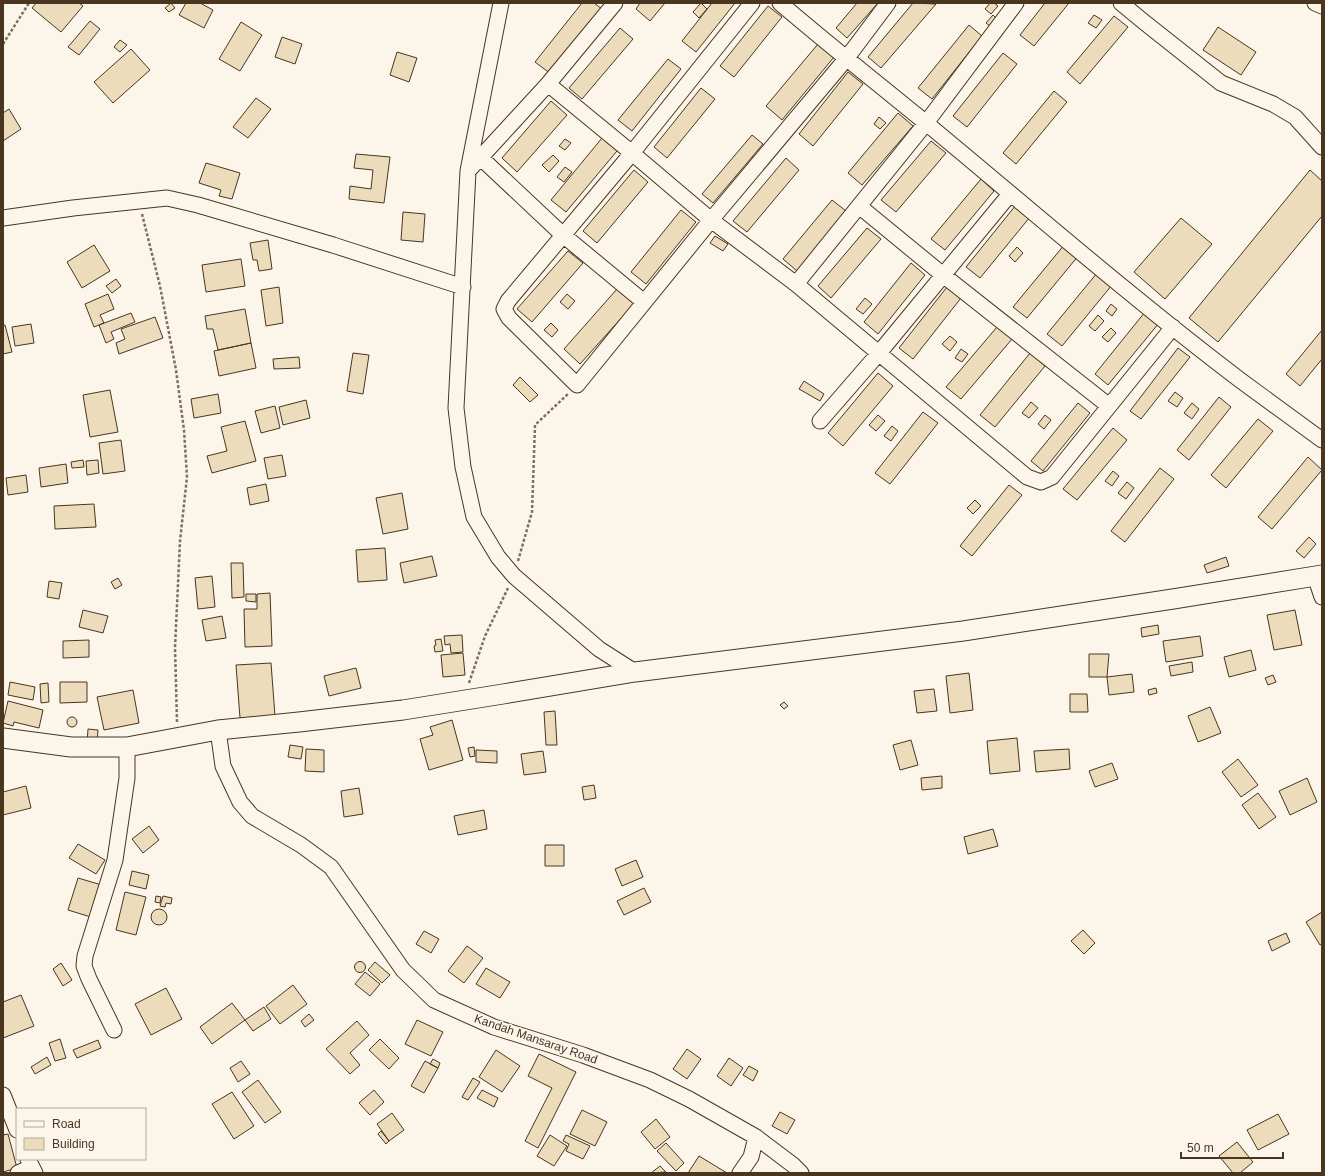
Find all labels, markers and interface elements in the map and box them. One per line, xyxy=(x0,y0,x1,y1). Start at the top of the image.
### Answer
street label: Kandah Mansaray Road xyxy=(473,1011,599,1067)
legend xyxy=(16,1108,146,1160)
text: Road xyxy=(52,1117,81,1131)
scale bar xyxy=(1181,1134,1283,1160)
text: Building xyxy=(52,1137,95,1151)
text: 50 m xyxy=(1187,1141,1214,1155)

